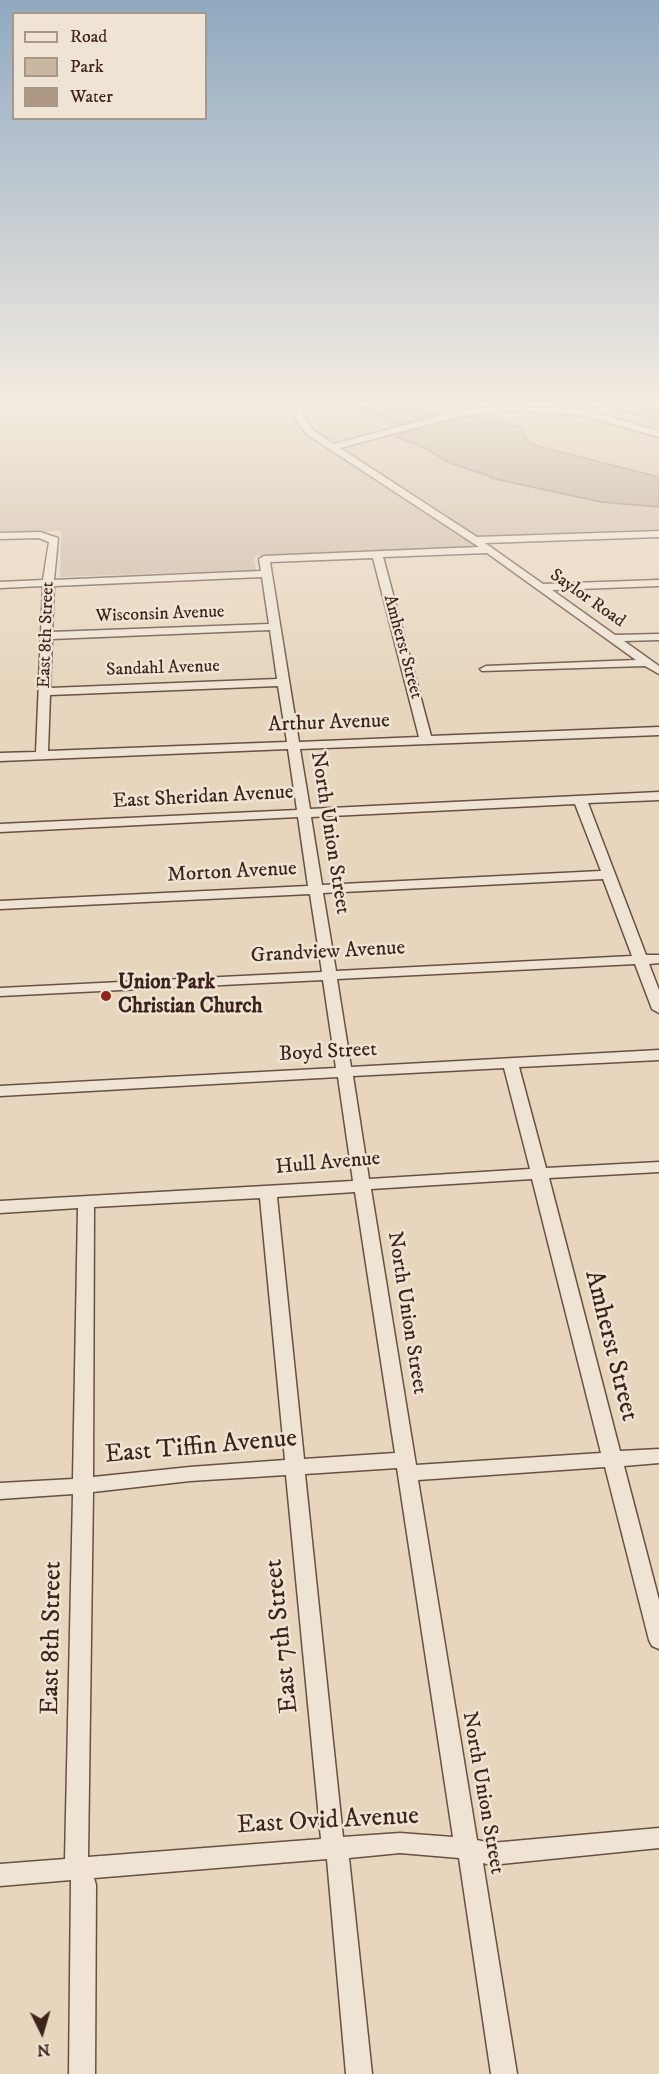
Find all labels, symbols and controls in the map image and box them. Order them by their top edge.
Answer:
legend [12,12,207,120]
text: Road [70,26,107,48]
text: Park [70,56,104,78]
text: Water [70,86,113,108]
street label: Saylor Road [545,565,629,633]
street label: East 8th Street [34,581,60,689]
street label: Amherst Street [378,593,426,701]
street label: Wisconsin Avenue [95,602,225,628]
street label: Sandahl Avenue [106,656,220,682]
street label: Arthur Avenue [268,709,390,739]
street label: North Union Street [304,750,354,916]
street label: East Sheridan Avenue [112,781,294,815]
street label: Morton Avenue [167,857,297,889]
street label: Grandview Avenue [250,936,406,970]
place label: Union Park Christian Church [118,971,263,1021]
marker: Union Park Christian Church [99,989,113,1003]
street label: Boyd Street [278,1038,378,1068]
street label: Hull Avenue [275,1147,381,1181]
street label: North Union Street [381,1230,431,1396]
street label: Amherst Street [576,1267,644,1425]
street label: East Tiffin Avenue [104,1424,298,1472]
street label: East 7th Street [259,1557,307,1715]
street label: East 8th Street [36,1561,70,1715]
street label: North Union Street [455,1710,509,1876]
street label: East Ovid Avenue [236,1802,420,1842]
north arrow [12,2002,72,2062]
text: N [36,2039,51,2060]

